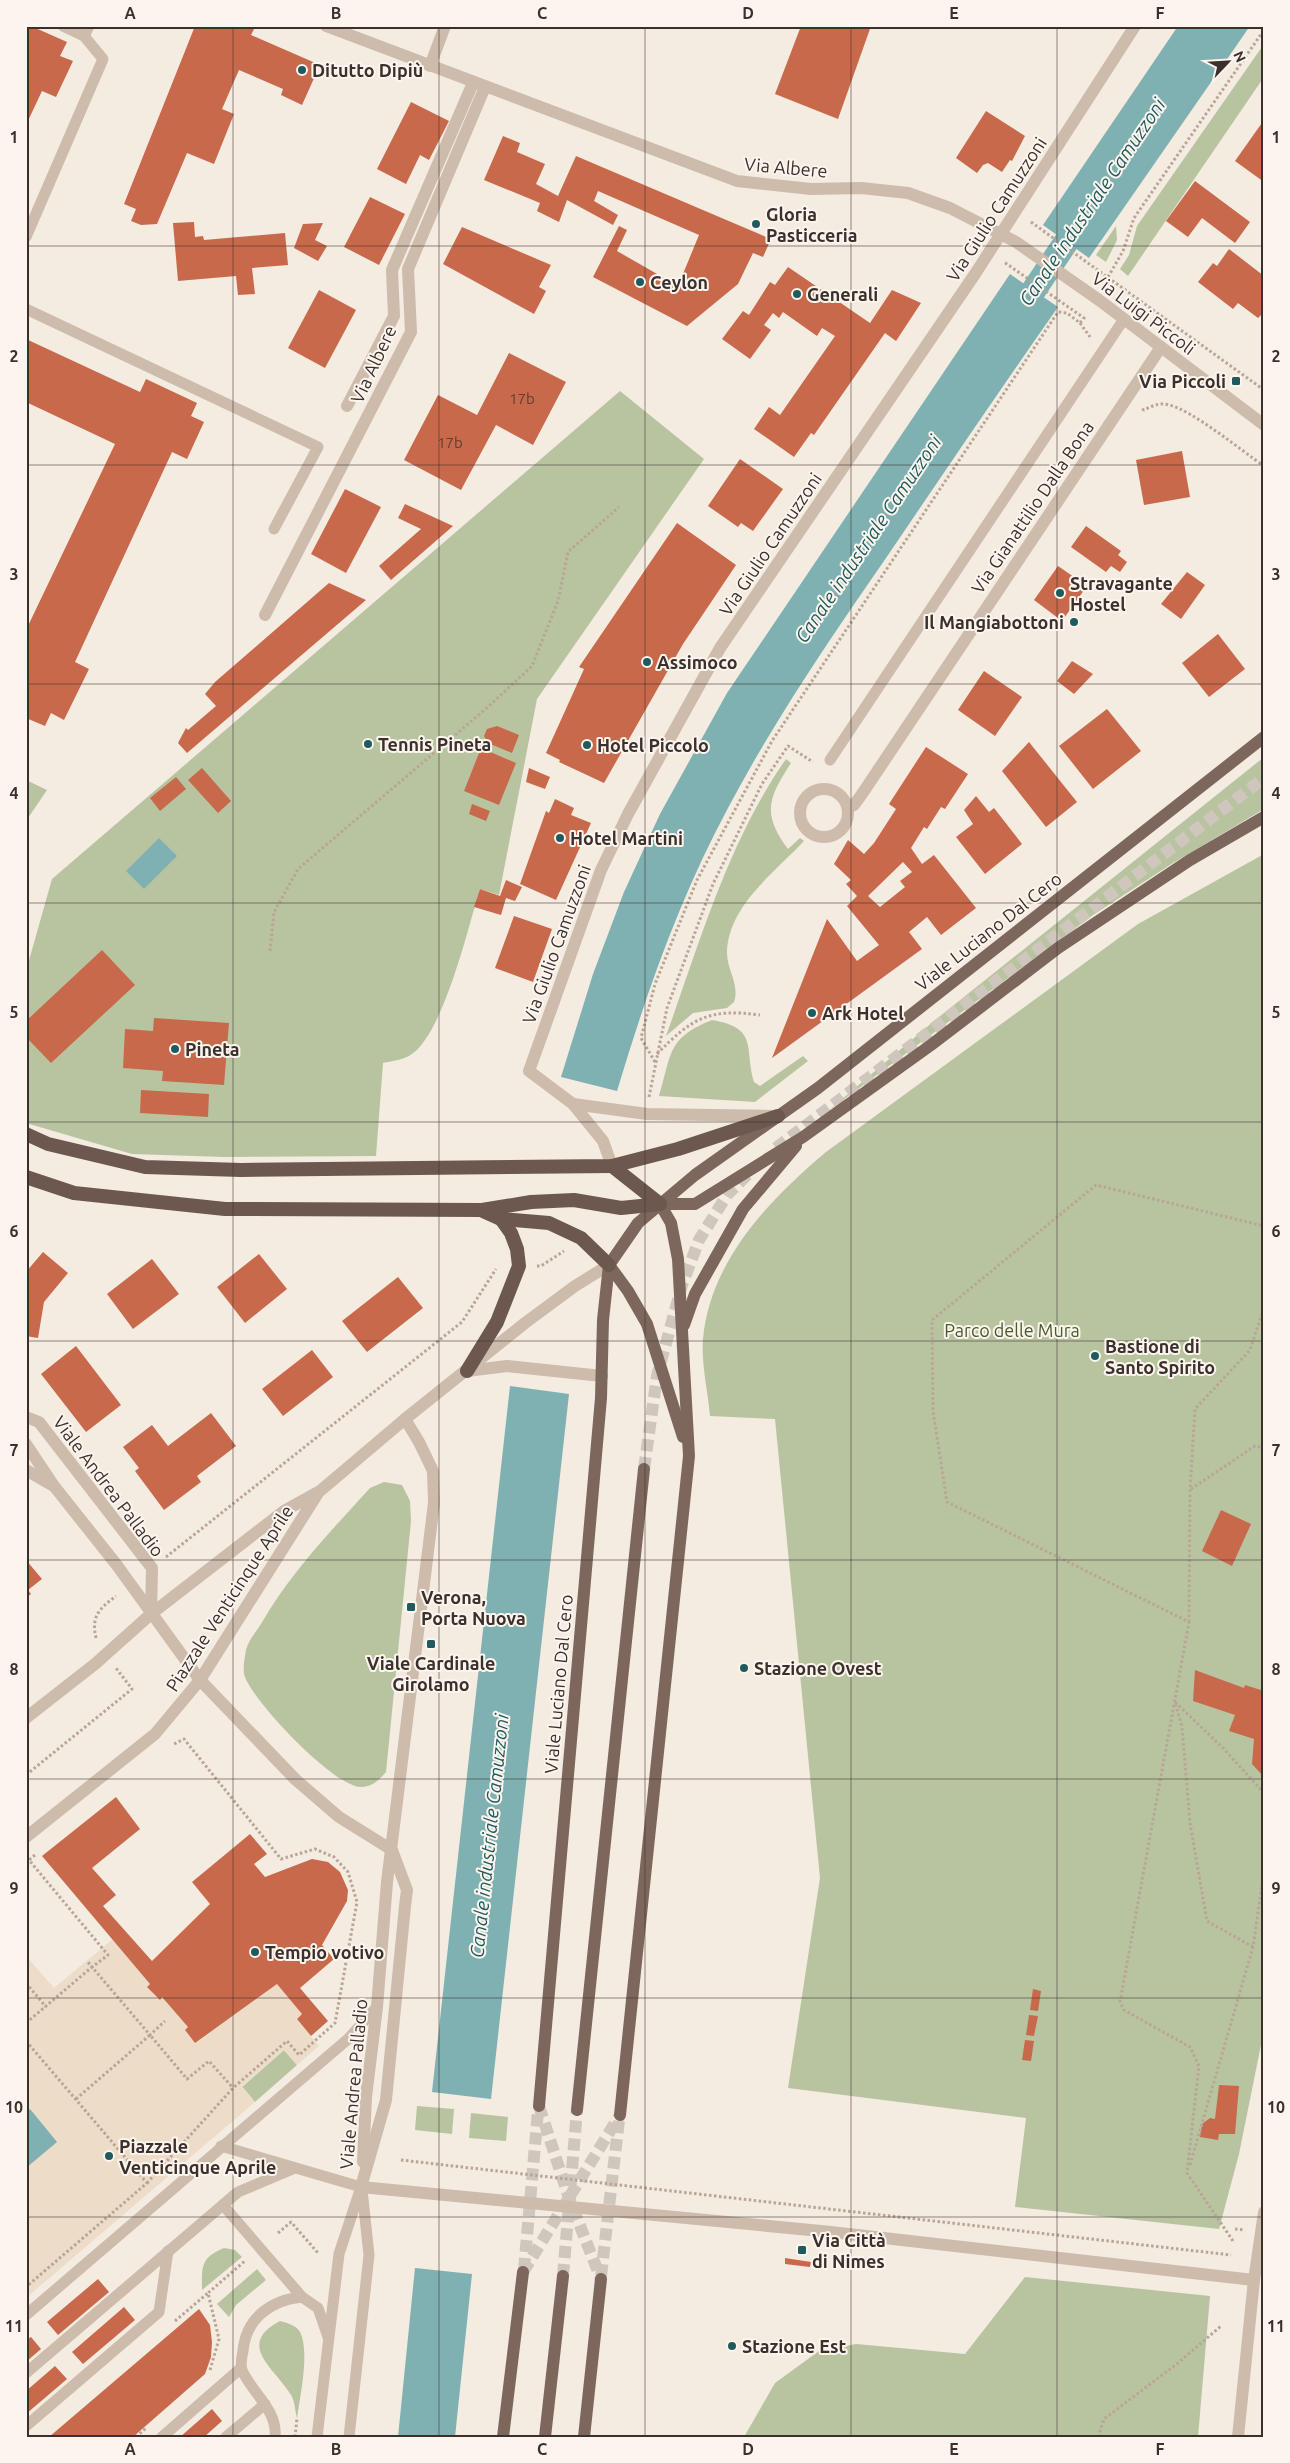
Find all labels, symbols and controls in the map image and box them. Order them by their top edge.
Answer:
text: A [124,4,136,22]
text: B [331,4,341,22]
text: C [537,4,547,22]
text: D [742,4,754,22]
text: E [949,4,959,22]
text: F [1156,4,1165,22]
north arrow [1202,38,1252,88]
text: N [1230,48,1249,65]
place label: Ditutto Dipiù [312,60,423,80]
marker: Ditutto Dipiù [296,64,308,76]
water label: Canale industriale Camuzzoni [1014,93,1170,310]
text: 1 [9,128,19,146]
text: 1 [1271,128,1281,146]
street label: Via Giulio Camuzzoni [942,133,1050,285]
street label: Via Albere [744,153,828,181]
place label: Gloria Pasticceria [766,204,858,245]
marker: Gloria Pasticceria [750,218,762,230]
street label: Via Luigi Piccoli [1089,268,1199,358]
place label: Ceylon [650,272,708,292]
marker: Ceylon [634,276,646,288]
place label: Generali [807,284,878,304]
marker: Generali [791,288,803,300]
street label: Via Albere [346,322,400,406]
text: 2 [9,347,19,365]
text: 2 [1271,347,1281,365]
place label: Via Piccoli [1139,371,1226,391]
marker: Via Piccoli [1230,375,1242,387]
house number: 17b [509,390,535,407]
street label: Via Gianattilio Dalla Bona [967,417,1097,597]
water label: Canale industriale Camuzzoni [790,430,946,647]
house number: 17b [437,434,463,451]
street label: Via Giulio Camuzzoni [715,469,825,619]
text: 3 [9,565,19,583]
text: 3 [1271,565,1281,583]
place label: Stravagante Hostel [1070,573,1173,614]
marker: Stravagante Hostel [1054,587,1066,599]
place label: Il Mangiabottoni [924,612,1064,632]
marker: Il Mangiabottoni [1068,616,1080,628]
place label: Assimoco [657,652,738,672]
marker: Assimoco [641,656,653,668]
place label: Tennis Pineta [378,734,491,754]
place label: Hotel Piccolo [597,735,709,755]
marker: Tennis Pineta [362,738,374,750]
marker: Hotel Piccolo [581,739,593,751]
text: 4 [9,784,19,802]
text: 4 [1271,784,1281,802]
place label: Hotel Martini [570,828,683,848]
marker: Hotel Martini [554,832,566,844]
street label: Via Giulio Camuzzoni [518,862,594,1026]
street label: Viale Luciano Dal Cero [911,868,1065,994]
text: 5 [9,1003,19,1021]
place label: Ark Hotel [822,1003,904,1023]
text: 5 [1271,1003,1281,1021]
marker: Ark Hotel [806,1007,818,1019]
place label: Pineta [185,1039,240,1059]
marker: Pineta [169,1043,181,1055]
text: 6 [9,1222,19,1240]
text: 6 [1271,1222,1281,1240]
park label: Parco delle Mura [944,1320,1080,1340]
place label: Bastione di Santo Spirito [1105,1336,1215,1377]
marker: Bastione di Santo Spirito [1089,1350,1101,1362]
street label: Viale Andrea Palladio [50,1412,168,1560]
text: 7 [9,1441,19,1459]
text: 7 [1271,1441,1281,1459]
street label: Piazzale Venticinque Aprile [161,1501,297,1695]
place label: Verona, Porta Nuova [421,1587,526,1628]
street label: Viale Luciano Dal Cero [540,1594,576,1774]
marker: Verona, Porta Nuova [405,1601,417,1613]
marker: Viale Cardinale Girolamo [425,1638,437,1650]
place label: Viale Cardinale Girolamo [367,1653,495,1694]
place label: Stazione Ovest [754,1658,882,1678]
text: 8 [9,1660,19,1678]
text: 8 [1271,1660,1281,1678]
marker: Stazione Ovest [738,1662,750,1674]
water label: Canale industriale Camuzzoni [465,1712,513,1959]
text: 9 [9,1879,19,1897]
text: 9 [1271,1879,1281,1897]
place label: Tempio votivo [265,1942,384,1962]
marker: Tempio votivo [249,1946,261,1958]
street label: Viale Andrea Palladio [336,1998,370,2170]
text: 10 [5,2098,23,2116]
text: 10 [1267,2098,1285,2116]
place label: Piazzale Venticinque Aprile [119,2136,276,2177]
marker: Piazzale Venticinque Aprile [103,2150,115,2162]
place label: Via Città di Nimes [812,2230,886,2271]
marker: Via Città di Nimes [796,2244,808,2256]
text: 11 [5,2317,23,2335]
text: 11 [1267,2317,1285,2335]
place label: Stazione Est [742,2336,847,2356]
marker: Stazione Est [726,2340,738,2352]
text: A [124,2440,136,2458]
text: B [331,2440,341,2458]
text: C [537,2440,547,2458]
text: D [742,2440,754,2458]
text: E [949,2440,959,2458]
text: F [1156,2440,1165,2458]

